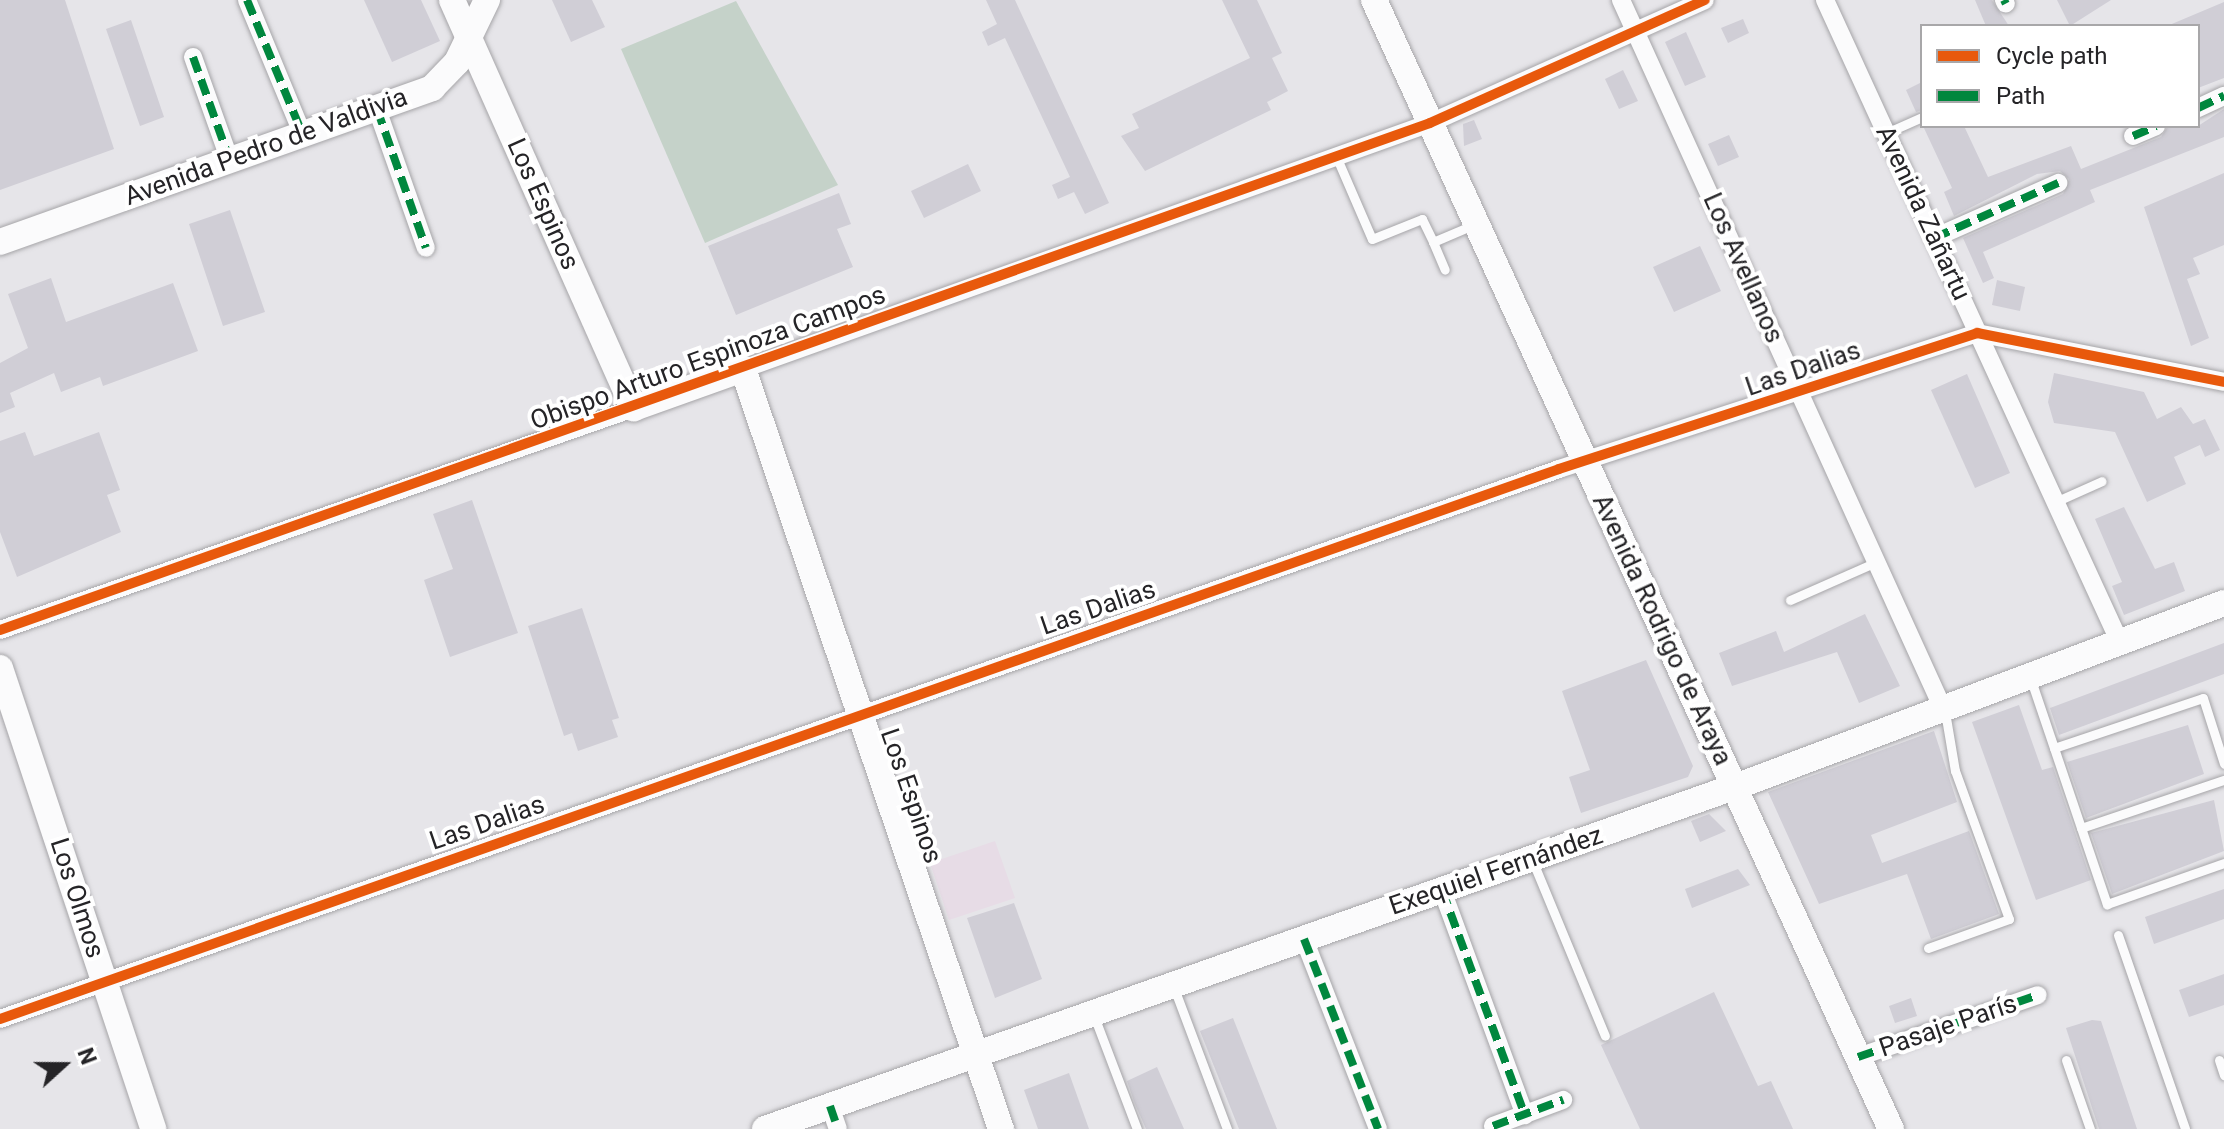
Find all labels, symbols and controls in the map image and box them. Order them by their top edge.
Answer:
legend [1920,24,2200,128]
text: Cycle path [1996,42,2108,70]
street label: Avenida Pedro de Valdivia [120,81,412,213]
text: Path [1996,82,2045,110]
street label: Avenida Zañartu [1869,121,1977,305]
street label: Los Espinos [500,134,586,274]
street label: Los Avellanos [1696,188,1790,348]
street label: Obispo Arturo Espinoza Campos [526,279,890,437]
street label: Las Dalias [1741,335,1865,403]
street label: Avenida Rodrigo de Araya [1585,490,1739,770]
street label: Las Dalias [1036,574,1160,642]
street label: Los Espinos [873,725,949,867]
street label: Las Dalias [425,789,549,857]
street label: Exequiel Fernández [1385,820,1607,922]
street label: Los Olmos [43,834,111,962]
street label: Pasaje París [1875,988,2021,1064]
north arrow [24,1025,104,1105]
text: N [72,1044,101,1068]

